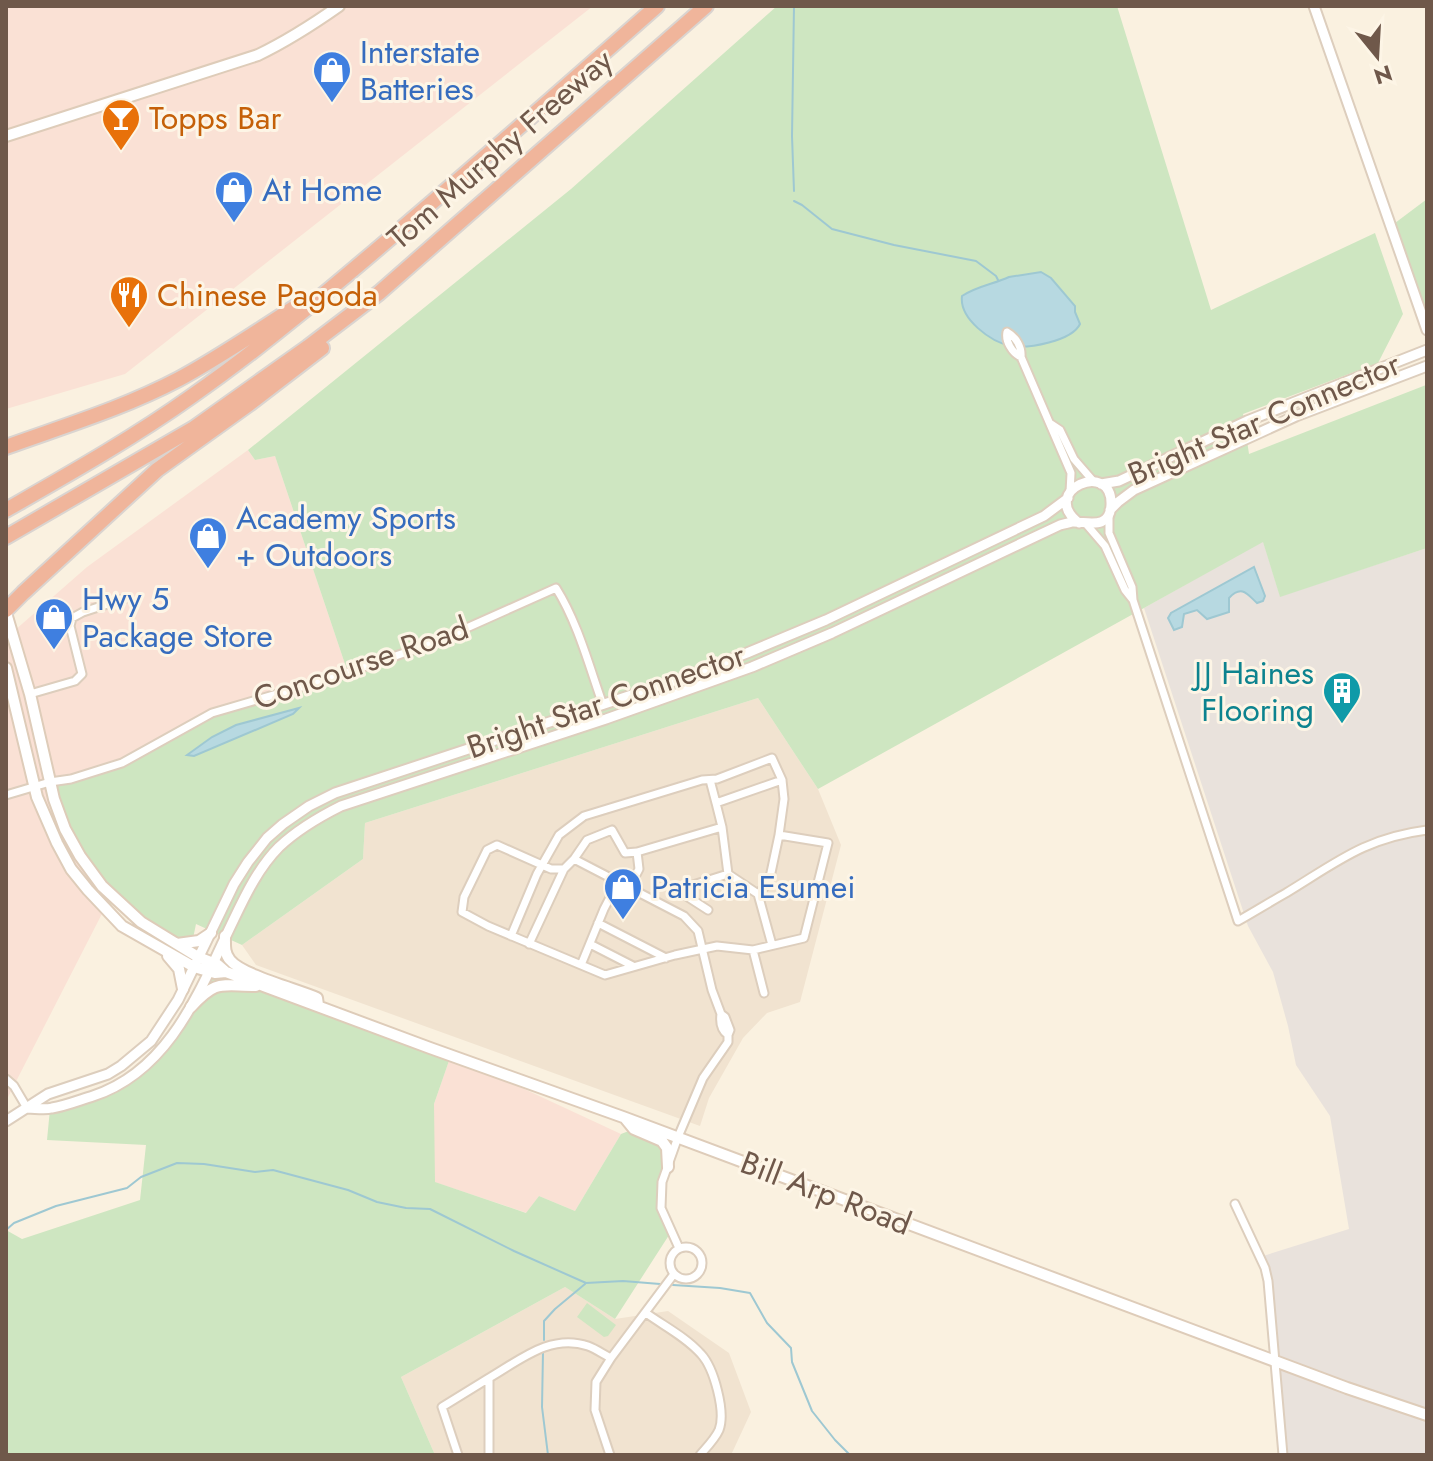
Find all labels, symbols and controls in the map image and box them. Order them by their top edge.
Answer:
north arrow [1337,16,1417,96]
place label: Interstate Batteries [360,29,480,112]
street label: Tom Murphy Freeway [377,37,623,260]
shop icon: Interstate Batteries [311,49,353,104]
text: N [1370,57,1396,93]
place label: Topps Bar [149,95,281,141]
bar icon: Topps Bar [100,97,142,152]
place label: At Home [262,167,382,213]
shop icon: At Home [213,169,255,224]
place label: Chinese Pagoda [157,272,378,318]
restaurant icon: Chinese Pagoda [108,274,150,329]
street label: Bright Star Connector [1121,341,1407,497]
place label: Academy Sports + Outdoors [236,495,456,578]
shop icon: Academy Sports + Outdoors [187,515,229,570]
place label: Hwy 5 Package Store [82,576,273,659]
shop icon: Hwy 5 Package Store [33,596,75,651]
street label: Concourse Road [247,605,475,721]
street label: Bright Star Connector [461,632,751,770]
place label: JJ Haines Flooring [1190,650,1314,733]
building icon: JJ Haines Flooring [1321,670,1363,725]
place label: Patricia Esumei [651,864,856,910]
shop icon: Patricia Esumei [602,866,644,921]
street label: Bill Arp Road [734,1139,918,1247]

